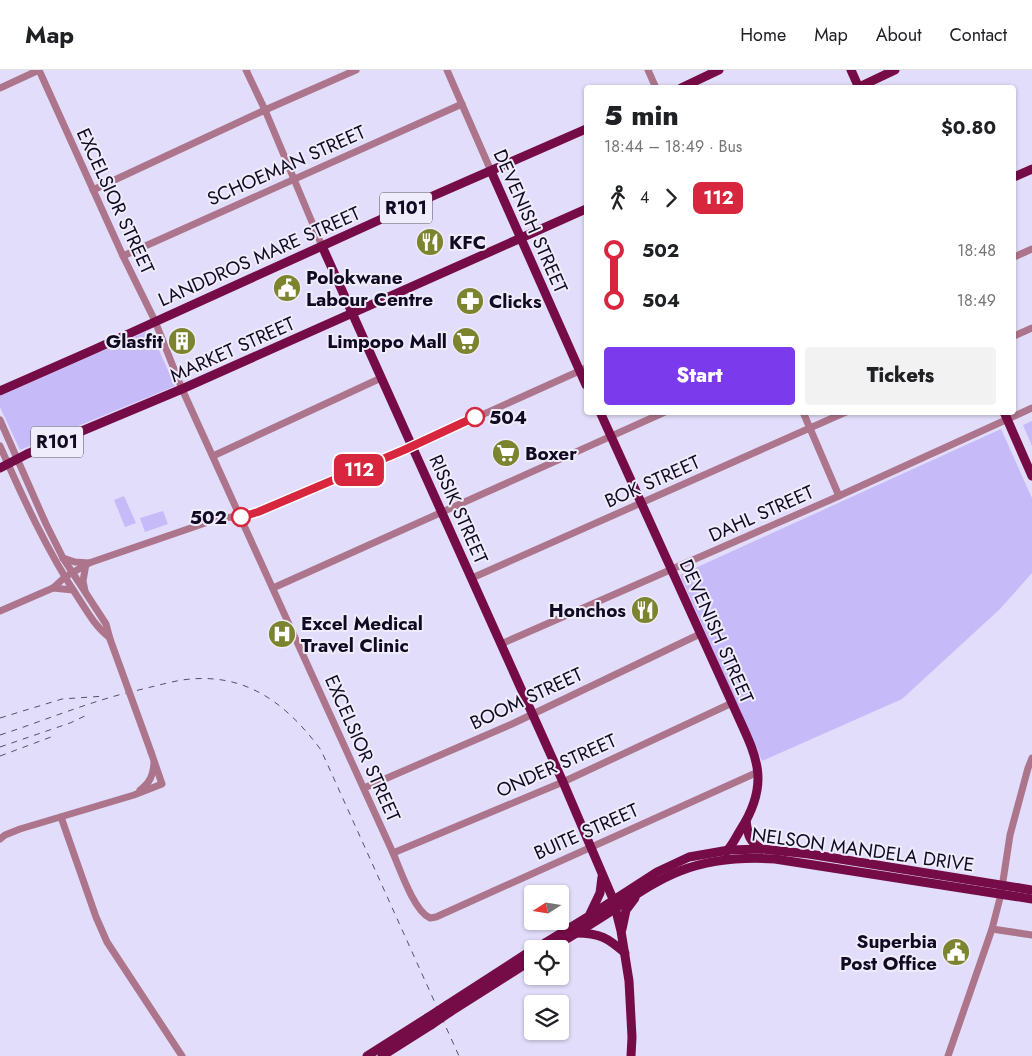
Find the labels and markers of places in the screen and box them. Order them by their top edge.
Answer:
restaurant icon: KFC [415,227,445,257]
place label: KFC [449,229,486,256]
place label: Polokwane Labour Centre [306,264,433,313]
public building icon: Polokwane Labour Centre [272,273,302,303]
pharmacy icon: Clicks [455,286,485,316]
place label: Clicks [489,288,542,315]
building icon: Glasfit [167,326,197,356]
supermarket icon: Limpopo Mall [451,326,481,356]
place label: Glasfit [106,328,163,355]
place label: Limpopo Mall [327,328,447,355]
place label: 504 [489,404,527,431]
marker: 504 [465,407,485,427]
supermarket icon: Boxer [491,438,521,468]
place label: Boxer [525,440,577,467]
place label: 502 [190,504,227,531]
marker: 502 [231,507,251,527]
restaurant icon: Honchos [630,595,660,625]
place label: Honchos [549,597,626,624]
place label: Excel Medical Travel Clinic [301,610,423,659]
hospital icon: Excel Medical Travel Clinic [267,619,297,649]
place label: Superbia Post Office [840,928,937,977]
public building icon: Superbia Post Office [941,937,971,967]

